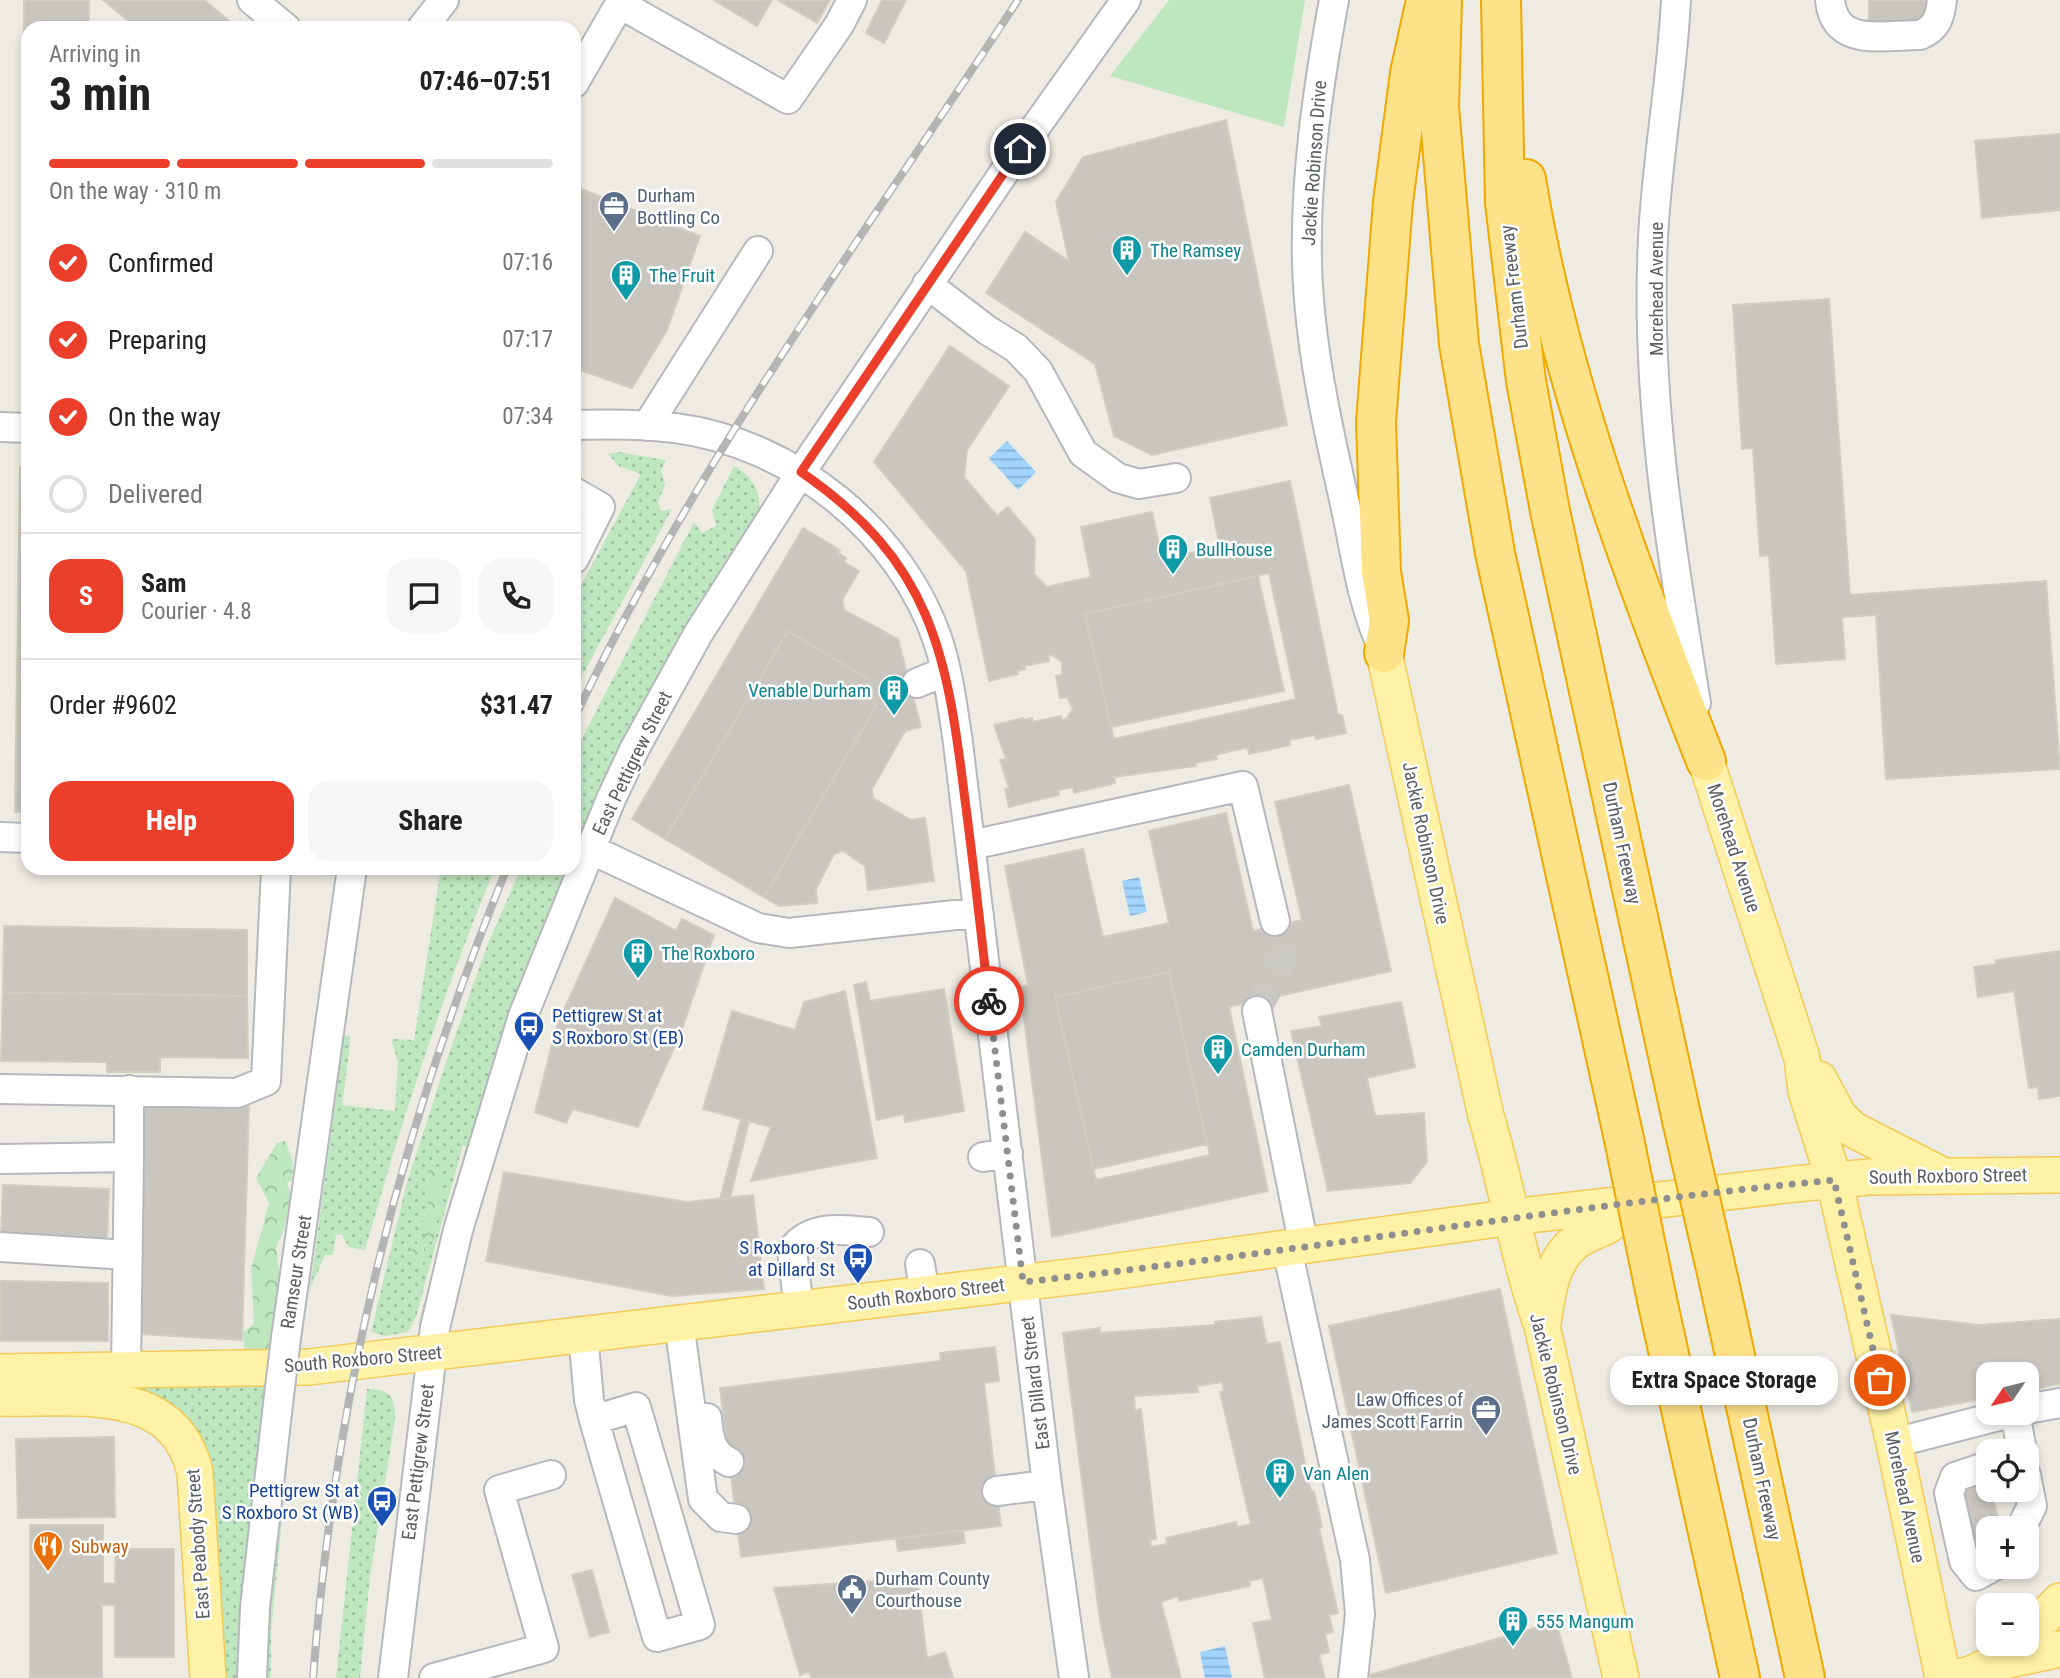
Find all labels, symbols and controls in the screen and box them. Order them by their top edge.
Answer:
text: Arriving in [49,41,141,68]
text: 07:46–07:51 [419,66,553,96]
text: 3 min [49,67,151,121]
street label: Jackie Robinson Drive [1297,80,1331,246]
pin [990,119,1050,179]
icon: home [1001,130,1039,168]
text: On the way · 310 m [49,178,221,205]
place label: Durham Bottling Co [637,184,720,229]
office icon: Durham Bottling Co [597,189,631,233]
street label: Morehead Avenue [1645,222,1668,356]
street label: Durham Freeway [1495,224,1533,350]
building icon: The Ramsey [1110,233,1144,277]
place label: The Ramsey [1150,239,1241,262]
icon: check [49,244,87,282]
text: Confirmed [108,248,214,278]
text: 07:16 [502,249,553,276]
building icon: The Fruit [609,258,643,302]
place label: The Fruit [649,264,715,287]
icon: check [49,321,87,359]
text: Preparing [108,325,207,355]
text: 07:17 [502,326,553,353]
icon: check [49,398,87,436]
text: On the way [108,402,221,432]
text: 07:34 [502,403,553,430]
text: Delivered [108,479,203,509]
building icon: BullHouse [1156,532,1190,576]
place label: BullHouse [1196,538,1272,561]
button: chat [387,559,461,633]
button: phone [479,559,553,633]
text: Sam [141,568,187,598]
text: S [79,581,93,611]
text: Courier · 4.8 [141,598,252,625]
building icon: Venable Durham [877,673,911,717]
place label: Venable Durham [748,679,871,702]
street label: East Pettigrew Street [587,687,677,839]
text: Order #9602 [49,690,177,720]
text: $31.47 [480,690,553,720]
street label: Jackie Robinson Drive [1398,760,1454,926]
street label: Durham Freeway [1598,780,1646,906]
button: Help [49,781,294,861]
button: Share [308,781,553,861]
street label: Morehead Avenue [1702,781,1766,915]
building icon: The Roxboro [621,936,655,980]
place label: The Roxboro [661,942,755,965]
courier [954,966,1024,1036]
icon: bike [970,982,1008,1020]
place label: Pettigrew St at S Roxboro St (EB) [552,1004,684,1049]
bus stop icon: Pettigrew St at S Roxboro St (EB) [512,1009,546,1053]
building icon: Camden Durham [1201,1032,1235,1076]
place label: Camden Durham [1241,1038,1365,1061]
street label: South Roxboro Street [1869,1163,2027,1189]
street label: Ramseur Street [276,1213,316,1331]
place label: S Roxboro St at Dillard St [739,1236,835,1281]
bus stop icon: S Roxboro St at Dillard St [841,1241,875,1285]
street label: South Roxboro Street [846,1273,1006,1315]
street label: Jackie Robinson Drive [1525,1311,1587,1477]
street label: East Dillard Street [1015,1315,1055,1451]
street label: South Roxboro Street [283,1341,443,1377]
pin [1850,1350,1910,1410]
callout: Extra Space Storage [1610,1356,1838,1404]
icon: bag [1861,1361,1899,1399]
north arrow [1976,1362,2039,1424]
map controls [1976,1362,2039,1656]
text: Extra Space Storage [1632,1367,1816,1394]
street label: East Pettigrew Street [397,1383,439,1541]
place label: Law Offices of James Scott Farrin [1322,1388,1463,1433]
office icon: Law Offices of James Scott Farrin [1469,1393,1503,1437]
street label: Durham Freeway [1738,1416,1786,1542]
street label: Morehead Avenue [1880,1429,1930,1565]
button: locate [1976,1439,2039,1502]
building icon: Van Alen [1263,1456,1297,1500]
place label: Van Alen [1303,1462,1369,1485]
street label: East Peabody Street [181,1468,215,1620]
place label: Pettigrew St at S Roxboro St (WB) [222,1479,359,1524]
bus stop icon: Pettigrew St at S Roxboro St (WB) [365,1484,399,1528]
button: + [1976,1516,2039,1579]
restaurant icon: Subway [31,1529,65,1573]
place label: Subway [71,1535,129,1558]
place label: Durham County Courthouse [875,1567,990,1612]
public building icon: Durham County Courthouse [835,1572,869,1616]
button: − [1976,1593,2039,1656]
building icon: 555 Mangum [1496,1604,1530,1648]
place label: 555 Mangum [1536,1610,1634,1633]

